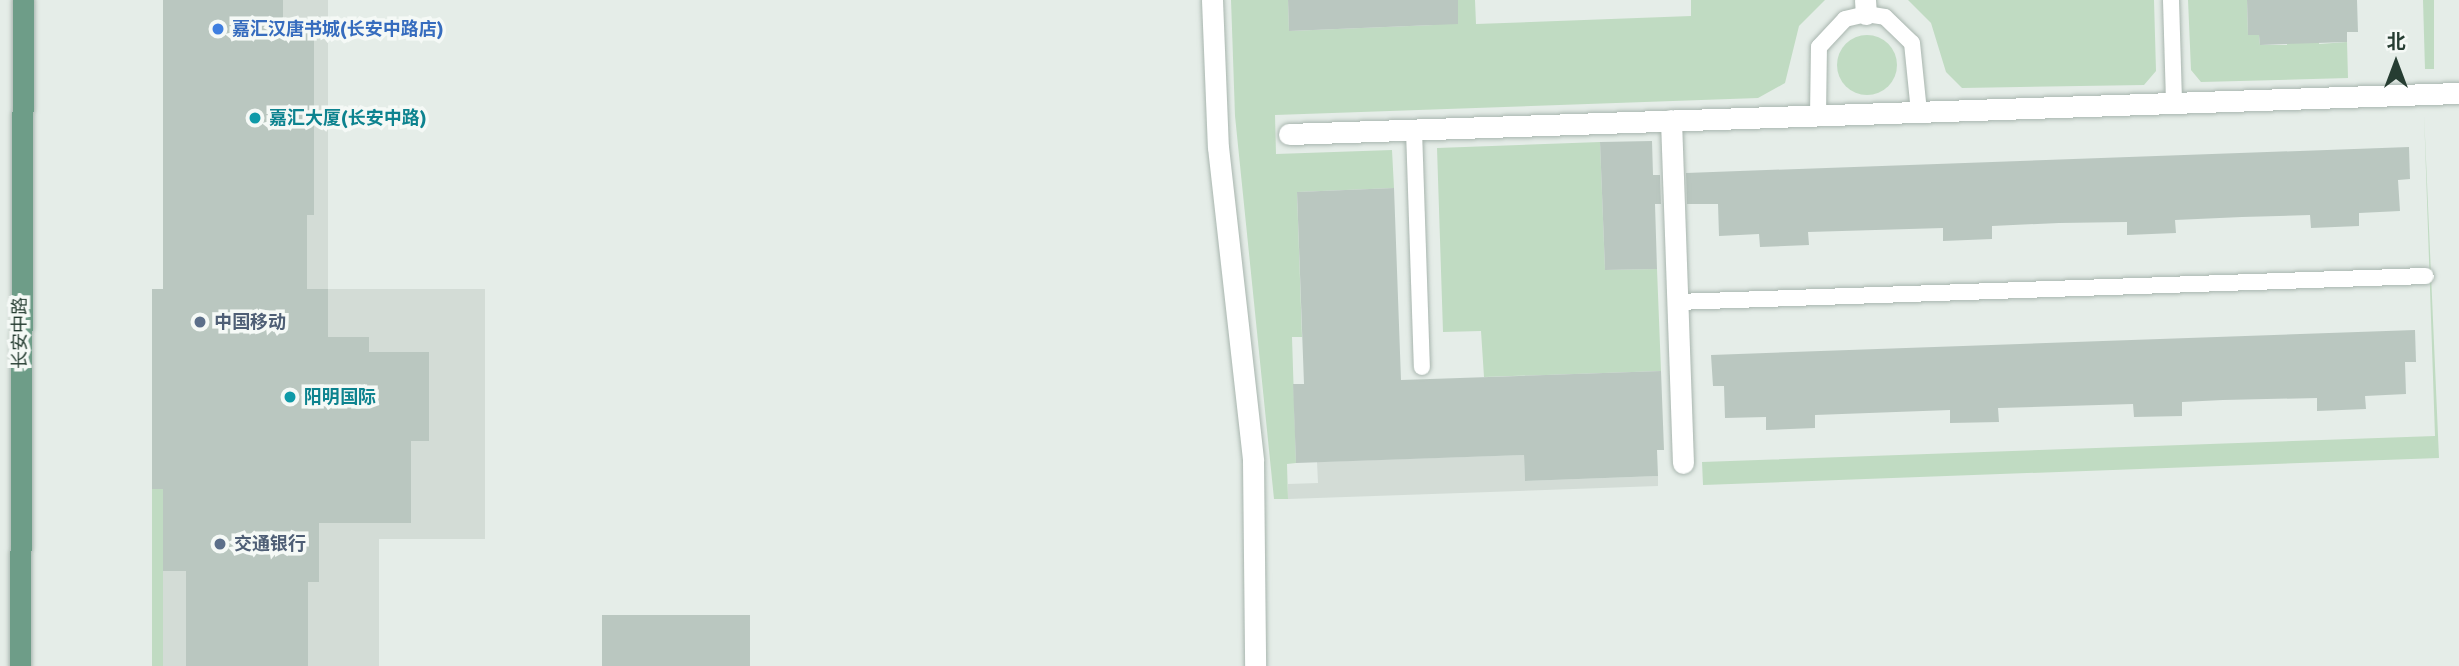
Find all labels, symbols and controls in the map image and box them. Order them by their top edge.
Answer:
place label: 嘉汇汉唐书城(长安中路店) [232,18,443,40]
marker: 嘉汇汉唐书城(长安中路店) [210,21,226,37]
north arrow [2361,28,2431,98]
text: 北 [2386,30,2406,54]
place label: 嘉汇大厦(长安中路) [269,107,426,129]
marker: 嘉汇大厦(长安中路) [247,110,263,126]
street label: 长安中路 [9,297,31,369]
place label: 中国移动 [214,311,286,333]
marker: 中国移动 [192,314,208,330]
place label: 阳明国际 [304,386,376,408]
marker: 阳明国际 [282,389,298,405]
place label: 交通银行 [234,533,306,555]
marker: 交通银行 [212,536,228,552]

